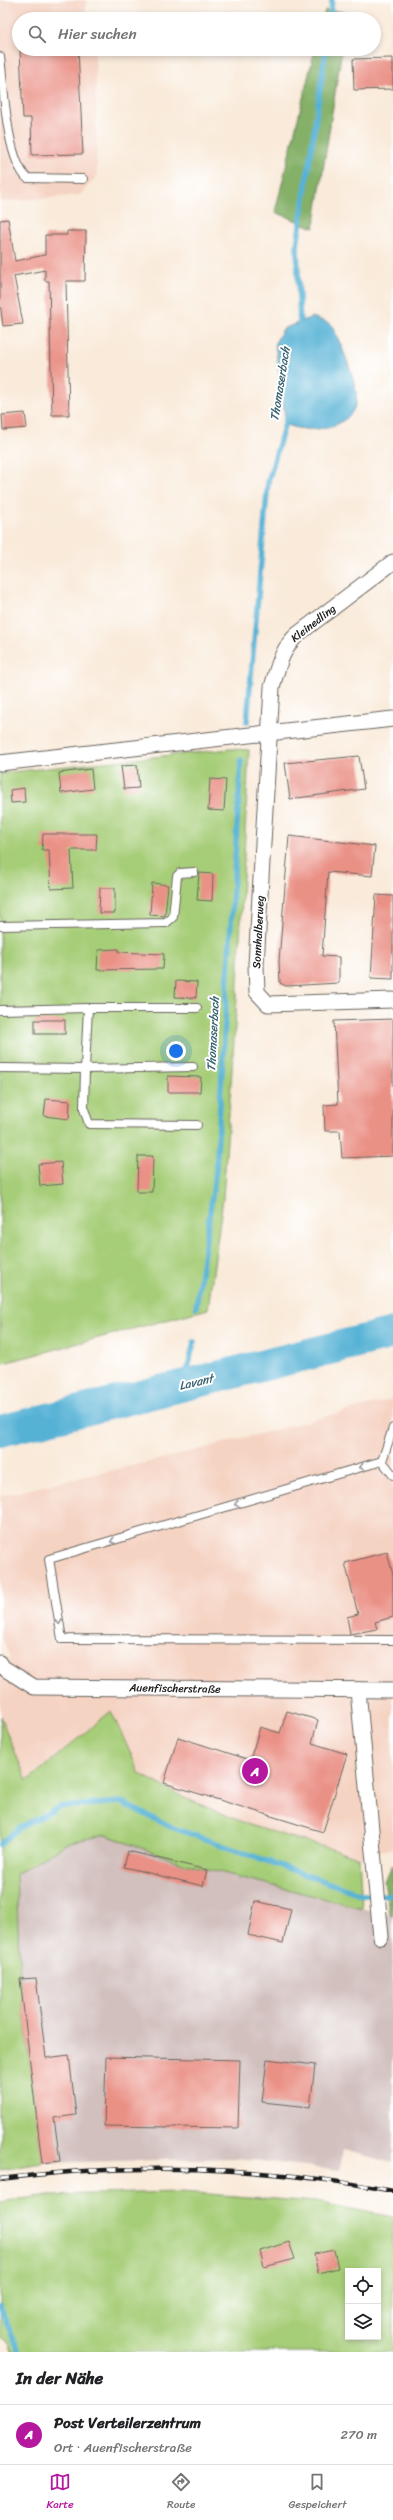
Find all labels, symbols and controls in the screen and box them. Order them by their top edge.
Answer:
search box [12,12,381,56]
text: Hier suchen [58,21,137,47]
icon: search [26,23,48,45]
water label: Thomaserbach [263,344,297,423]
street label: Kleinedling [286,599,340,647]
street label: Sonnhalberweg [247,895,270,969]
water label: Thomaserbach [200,994,226,1072]
your location [166,1041,186,1061]
water label: Lavant [177,1367,217,1397]
one-way arrow [359,1462,366,1471]
one-way arrow [234,1499,241,1508]
one-way arrow [109,1536,116,1545]
one-way arrow [54,1619,63,1625]
street label: Auenfischerstraße [128,1678,221,1699]
pin: A [242,1756,268,1786]
map controls [345,2268,381,2340]
button: locate [345,2268,381,2304]
button: layers [345,2304,381,2340]
text: In der Nähe [16,2363,103,2393]
text: Post Verteilerzentrum [54,2410,201,2436]
text: A [25,2423,33,2446]
text: 270 m [340,2423,377,2446]
text: Ort · Auenfischerstraße [54,2436,192,2459]
tab: Karte [47,2471,74,2514]
tab: Route [167,2471,195,2514]
tab: Gespeichert [288,2471,346,2514]

